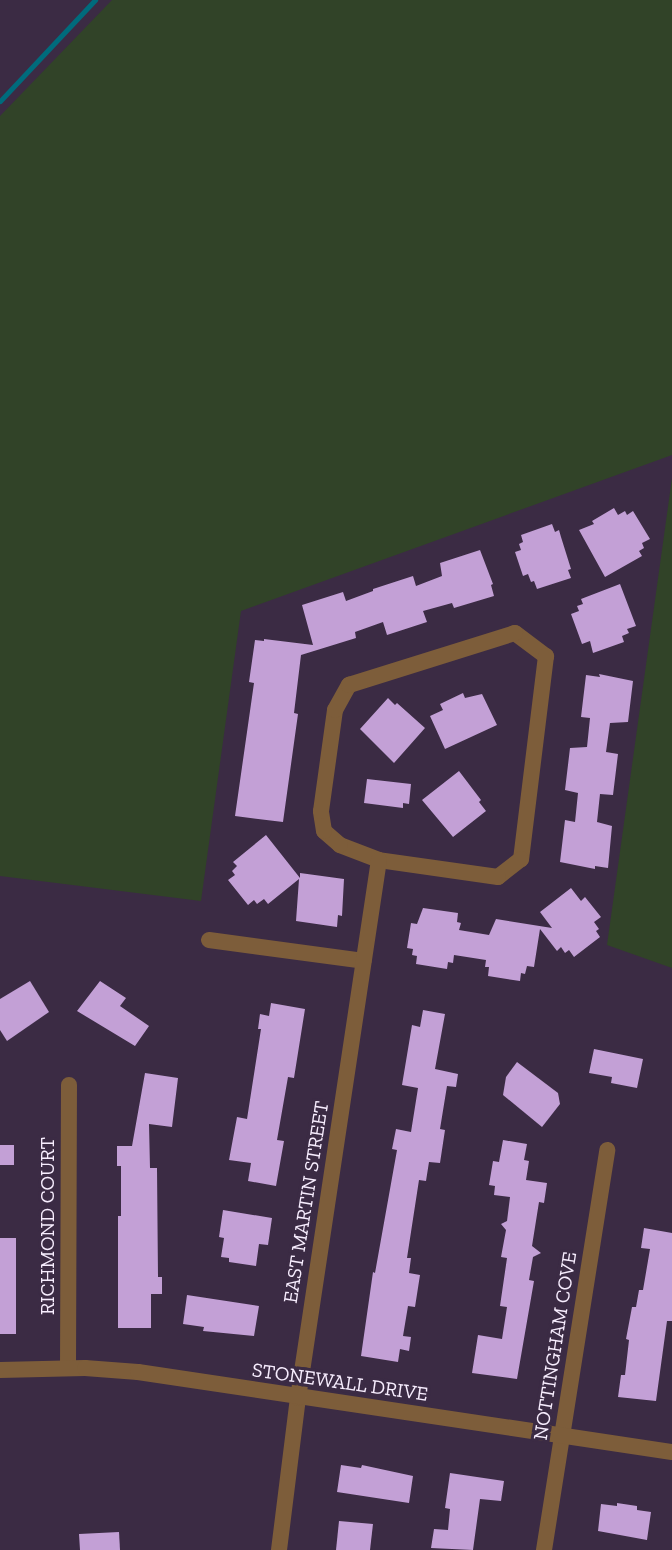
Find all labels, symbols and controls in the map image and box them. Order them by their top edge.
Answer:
street label: EAST MARTIN STREET [278,1099,334,1305]
street label: RICHMOND COURT [35,1137,59,1315]
street label: NOTTINGHAM COVE [528,1250,582,1442]
street label: STONEWALL DRIVE [250,1358,430,1406]

